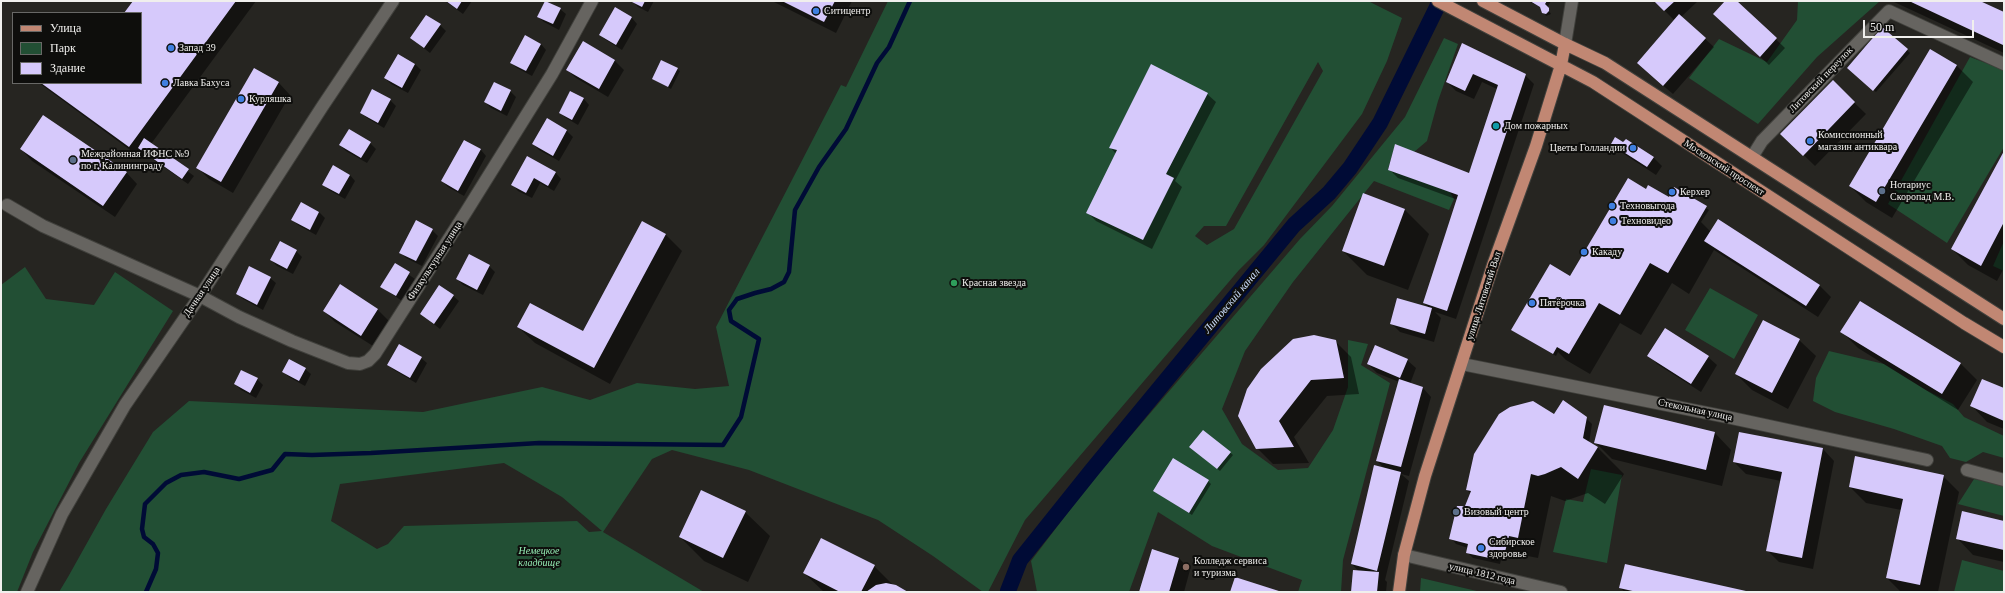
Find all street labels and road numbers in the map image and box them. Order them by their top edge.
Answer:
street label: Литовский переулок [1786,45,1856,115]
street label: Московский проспект [1681,137,1767,199]
street label: Физкультурная улица [405,219,465,303]
street label: улица Литовский Вал [1464,250,1504,342]
street label: Дачная улица [181,265,223,319]
street label: Стекольная улица [1657,396,1733,424]
street label: улица 1812 года [1448,561,1516,587]

